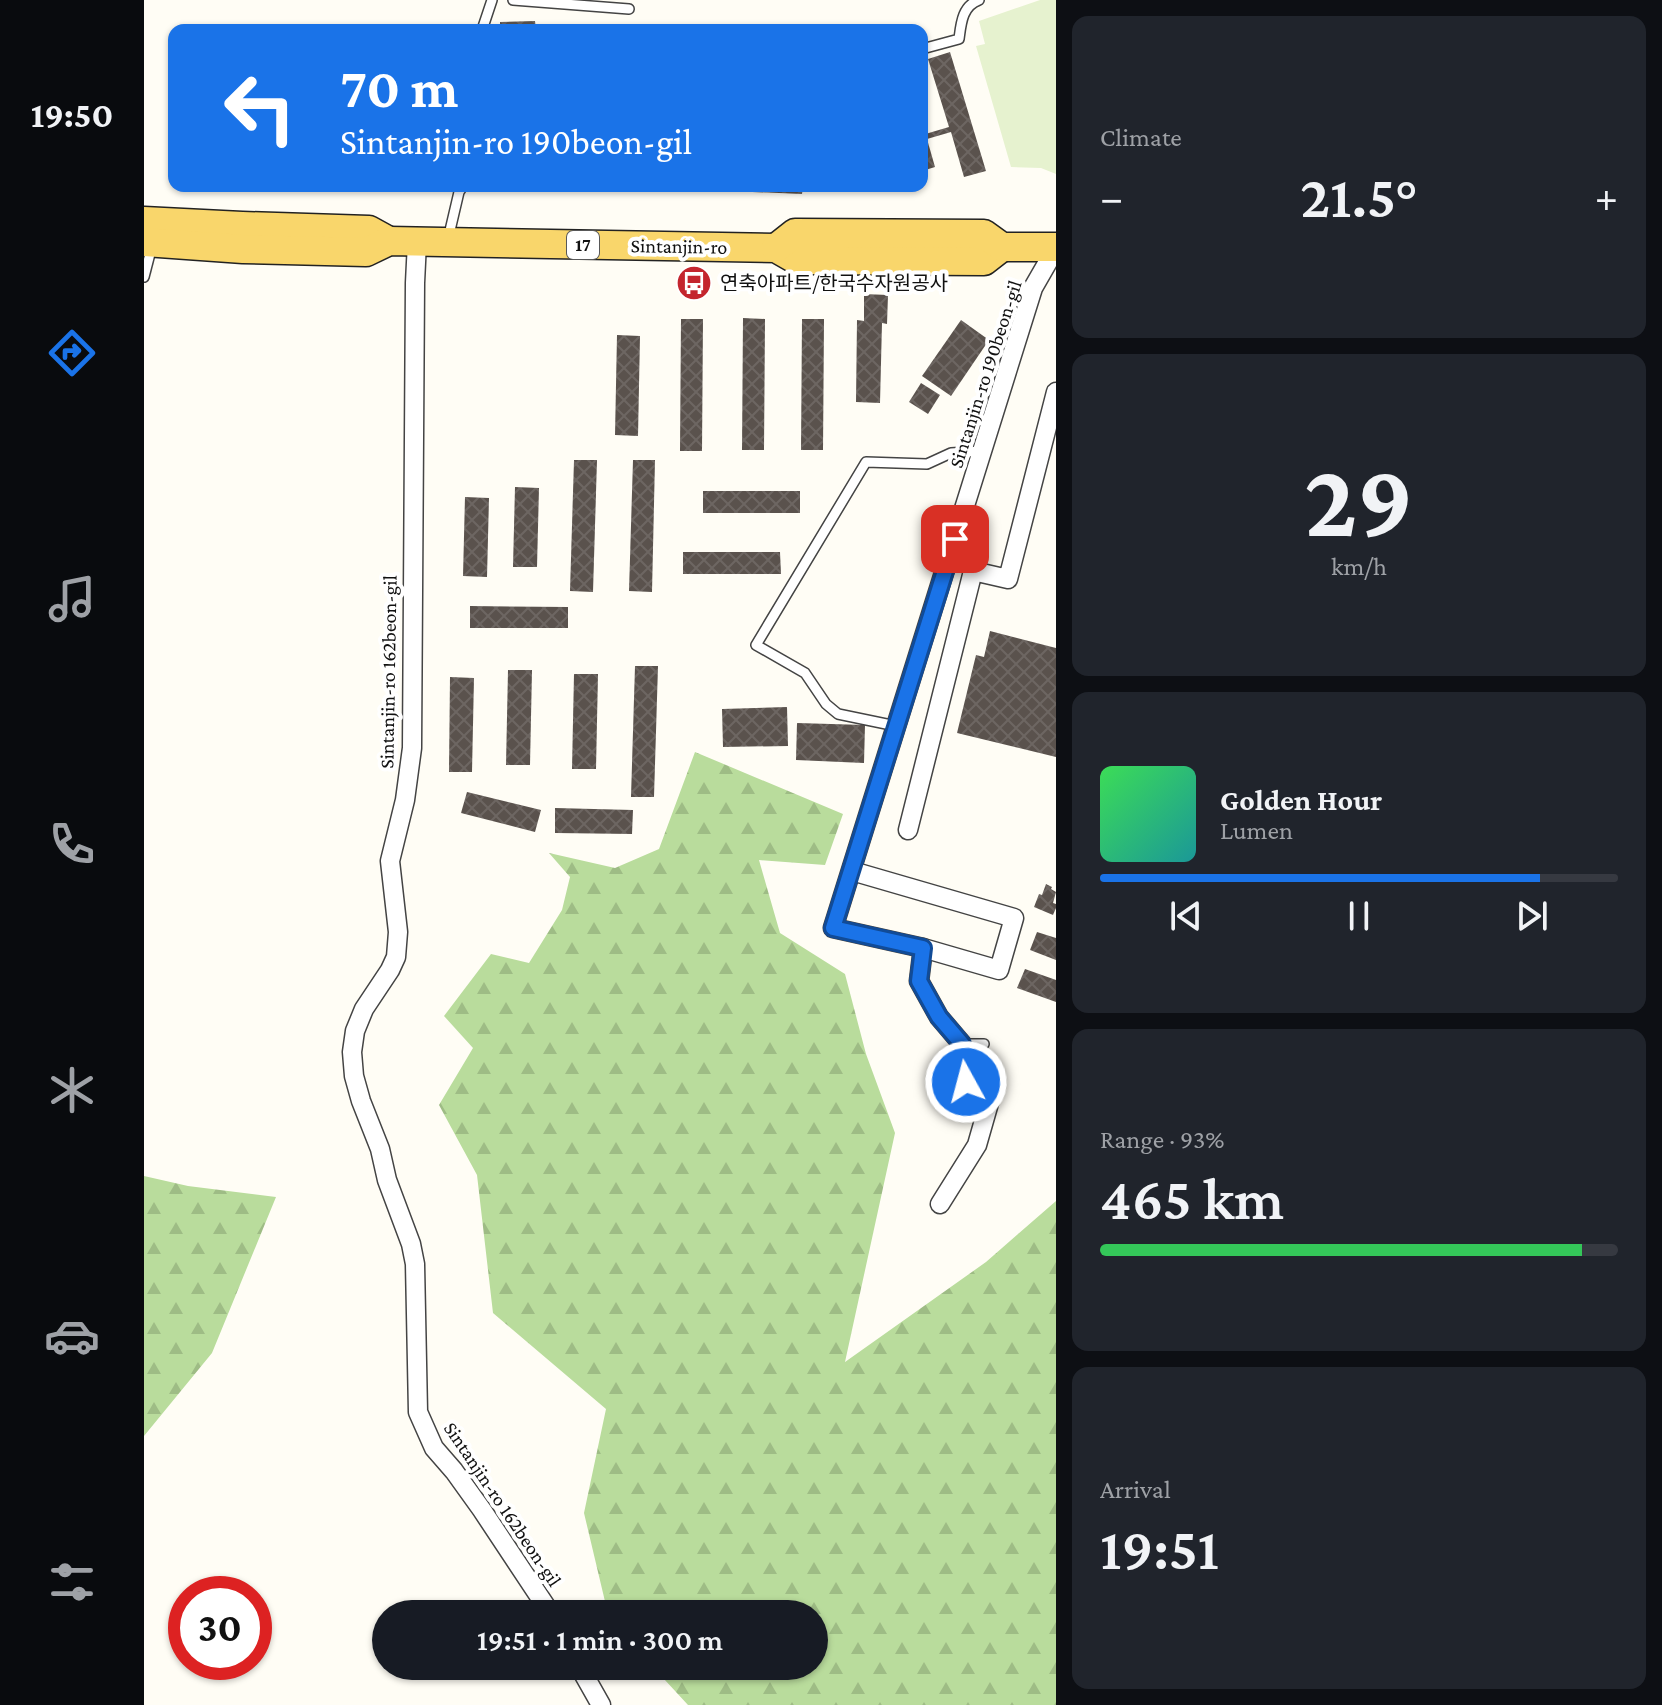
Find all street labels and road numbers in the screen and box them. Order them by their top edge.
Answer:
road number: 17 [567,231,599,259]
street label: Sintanjin-ro [630,234,728,259]
street label: Sintanjin-ro 190beon-gil [944,278,1027,471]
street label: Sintanjin-ro 162beon-gil [375,575,402,769]
street label: Sintanjin-ro 162beon-gil [439,1418,566,1591]

